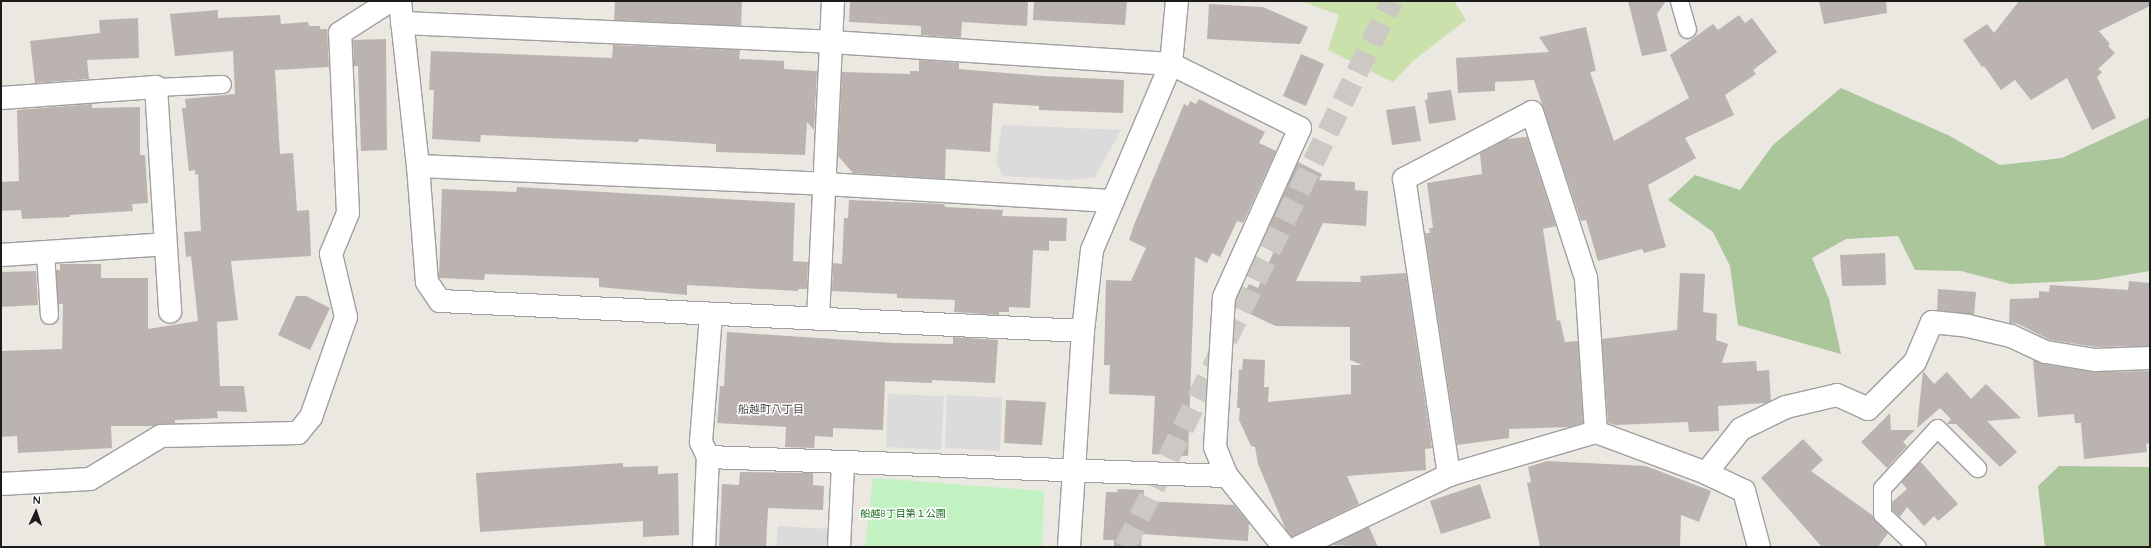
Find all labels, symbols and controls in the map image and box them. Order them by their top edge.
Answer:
district label: 船越町八丁目 [738,402,804,416]
north arrow [16,492,56,532]
text: N [32,493,41,507]
park label: 船越8丁目第１公園 [860,508,946,520]

